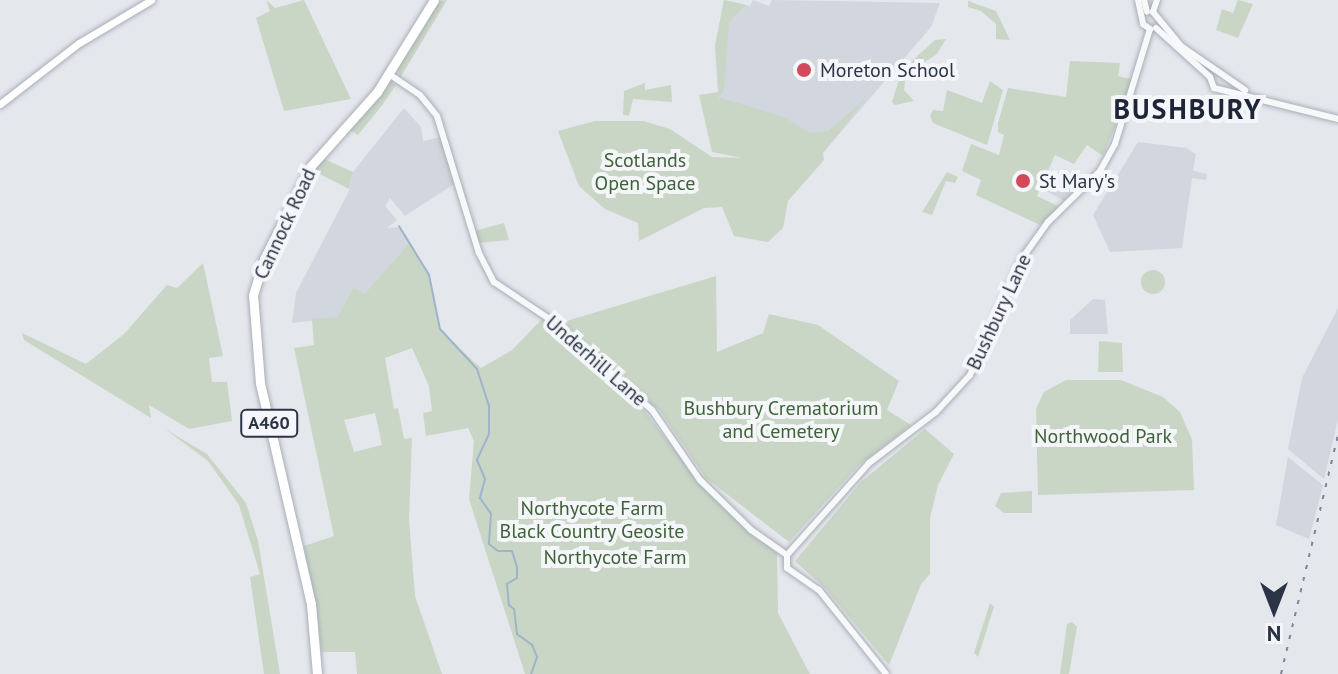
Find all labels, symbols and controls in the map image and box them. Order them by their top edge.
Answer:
place label: Moreton School [820,58,955,82]
marker: Moreton School [795,61,813,79]
district label: BUSHBURY [1113,92,1263,126]
park label: Scotlands Open Space [594,149,696,196]
street label: Cannock Road [249,165,321,283]
place label: St Mary's [1039,169,1115,193]
marker: St Mary's [1014,172,1032,190]
street label: Bushbury Lane [962,250,1036,374]
street label: Underhill Lane [541,311,651,411]
park label: Bushbury Crematorium and Cemetery [683,397,879,444]
road number: A460 [239,409,299,437]
park label: Northwood Park [1034,424,1172,448]
park label: Northycote Farm Black Country Geosite [499,496,685,543]
park label: Northycote Farm [543,545,687,569]
north arrow [1234,570,1314,650]
text: N [1267,620,1281,648]

